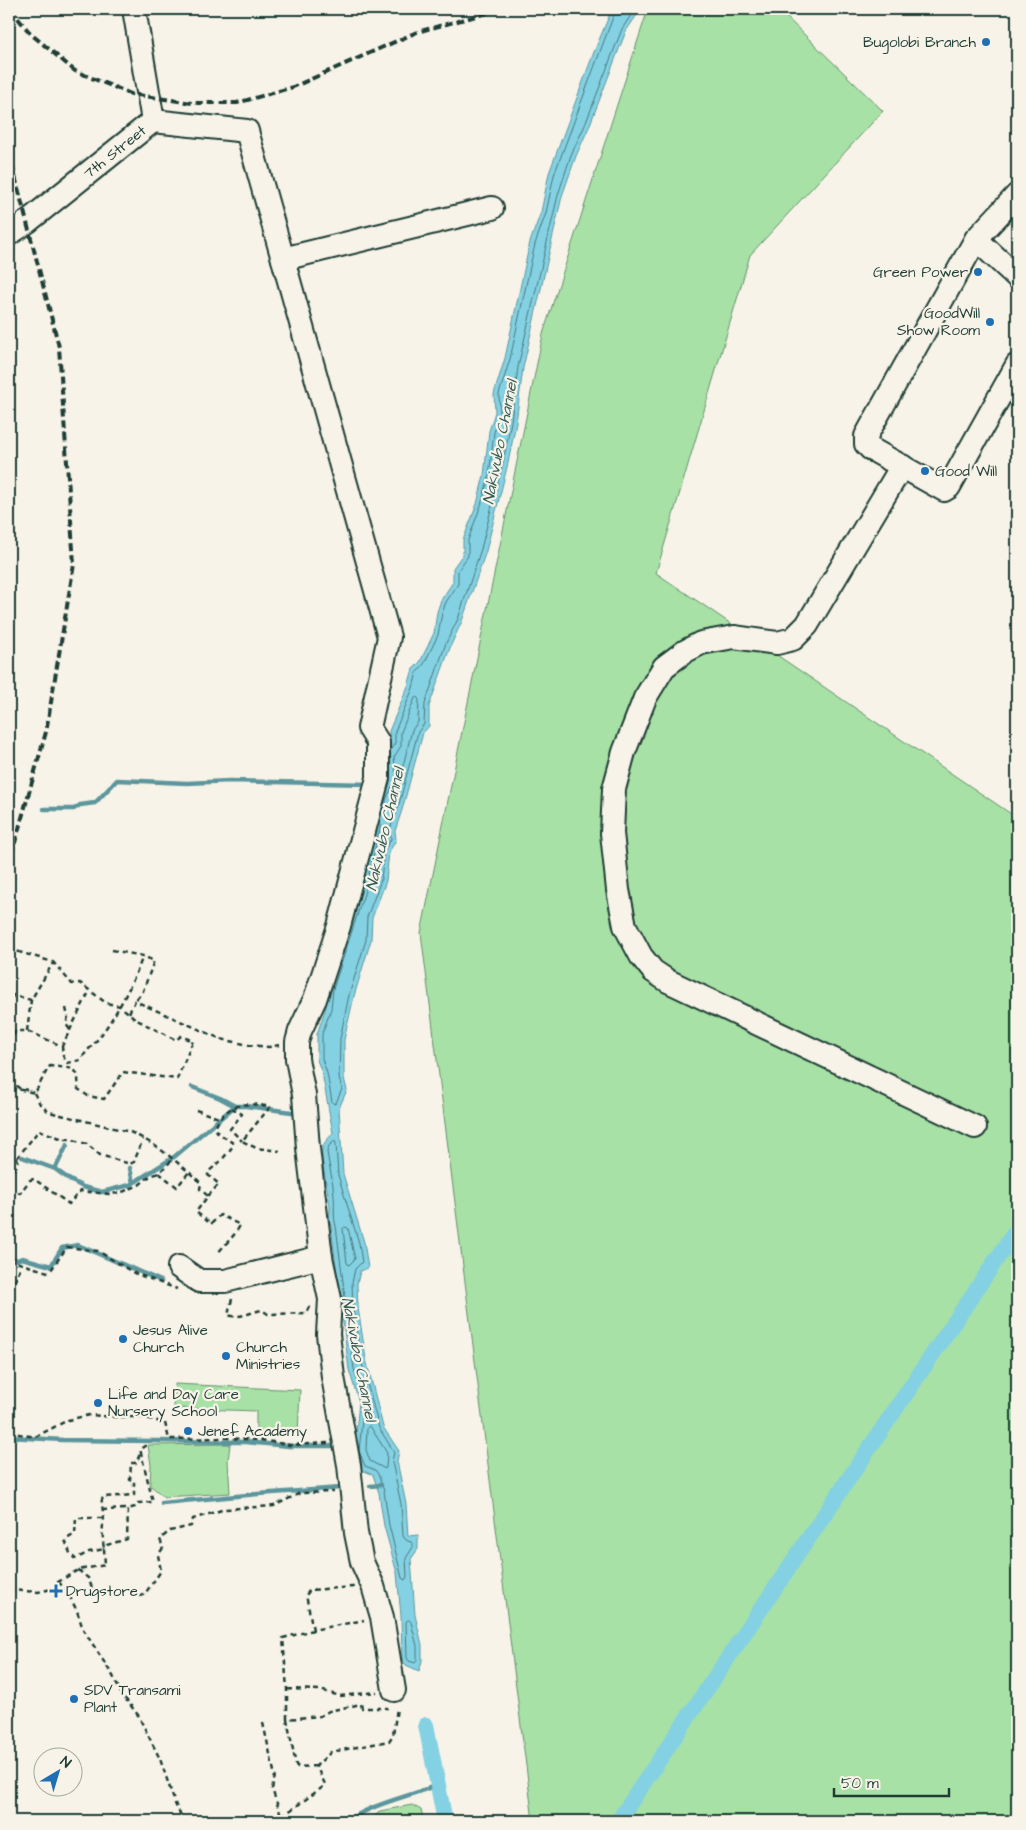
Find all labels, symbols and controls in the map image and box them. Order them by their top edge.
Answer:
place label: Bugolobi Branch [863,32,977,54]
marker: Bugolobi Branch [980,36,992,48]
street label: 7th Street [79,120,151,184]
place label: Green Power [873,262,968,283]
marker: Green Power [972,266,984,278]
place label: GoodWill Show Room [897,303,980,341]
marker: GoodWill Show Room [984,316,996,328]
water label: Nakivubo Channel [477,376,523,506]
place label: Good Will [935,461,997,482]
marker: Good Will [919,465,931,477]
water label: Nakivubo Channel [360,763,410,893]
water label: Nakivubo Channel [336,1295,382,1425]
place label: Jesus Alive Church [133,1320,208,1358]
marker: Jesus Alive Church [117,1333,129,1345]
place label: Church Ministries [236,1337,301,1375]
marker: Church Ministries [220,1350,232,1362]
place label: Life and Day Care Nursery School [108,1384,239,1423]
marker: Life and Day Care Nursery School [92,1397,104,1409]
place label: Jenef Academy [198,1421,307,1443]
marker: Jenef Academy [182,1425,194,1437]
place label: Drugstore [66,1581,138,1603]
marker: Drugstore [50,1585,62,1597]
place label: SDV Transami Plant [84,1680,181,1718]
marker: SDV Transami Plant [68,1693,80,1705]
north arrow [32,1748,82,1798]
text: N [56,1752,75,1773]
scale bar [834,1765,948,1797]
text: 50 m [841,1773,879,1794]

